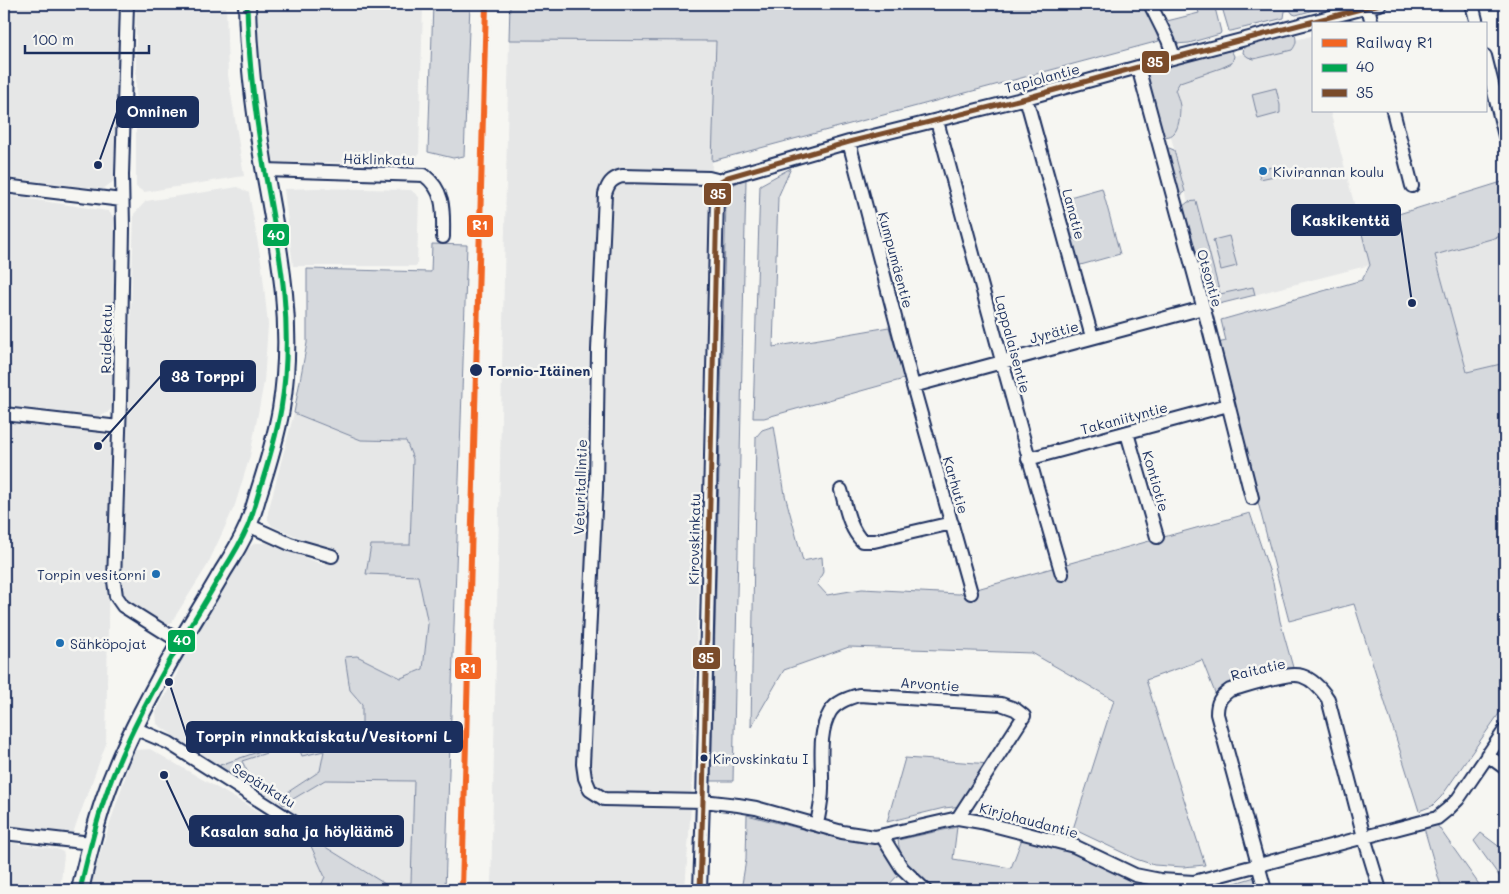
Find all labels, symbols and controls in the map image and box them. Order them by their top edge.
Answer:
scale bar [25,22,149,54]
legend [1312,22,1486,112]
text: 100 m [32,29,74,49]
text: Railway R1 [1356,32,1433,52]
line badge: 35 [1141,50,1170,74]
text: 35 [1147,52,1163,71]
text: 40 [1356,56,1374,76]
street label: Tapiolantie [1002,59,1082,97]
text: 35 [1356,82,1374,102]
callout: Onninen [117,97,198,127]
text: Onninen [127,101,187,121]
street label: Häklinkatu [343,149,415,169]
place label: Kivirannan koulu [1273,162,1384,181]
marker: Kivirannan koulu [1257,165,1269,177]
line badge: 35 [703,182,732,206]
text: 35 [710,184,726,203]
street label: Lanatie [1058,187,1090,241]
callout: Kaskikenttä [1292,205,1400,235]
street label: Kumpumäentie [874,210,918,310]
text: Kaskikenttä [1302,210,1390,230]
line badge: R1 [466,214,494,238]
text: R1 [472,215,488,234]
line badge: 40 [262,223,290,247]
text: 40 [267,225,285,244]
street label: Otsontie [1193,247,1227,309]
street label: Lappalaisentie [991,293,1035,395]
street label: Raidekatu [96,304,116,374]
street label: Jyrätie [1027,316,1081,348]
callout: 38 Torppi [161,361,255,391]
place label: Tornio-Itäinen [488,361,590,380]
marker: Tornio-Itäinen [468,362,484,378]
text: 38 Torppi [171,366,245,386]
street label: Takaniityntie [1078,397,1170,439]
street label: Veturitallintie [569,439,591,535]
street label: Kontiotie [1138,448,1174,514]
street label: Karhutie [939,454,973,516]
street label: Kirovskinkatu [684,493,704,585]
place label: Torpin vesitorni [37,565,146,584]
marker: Torpin vesitorni [150,568,162,580]
line badge: 40 [167,629,196,653]
text: 40 [173,630,191,649]
place label: Sähköpojat [70,634,147,653]
marker: Sähköpojat [54,637,66,649]
line badge: 35 [692,646,721,670]
text: 35 [698,648,714,667]
street label: Raitatie [1229,653,1287,685]
line badge: R1 [454,656,482,680]
text: R1 [460,658,476,677]
street label: Arvontie [900,672,960,696]
callout: Torpin rinnakkaiskatu/Vesitorni L [187,722,462,752]
text: Torpin rinnakkaiskatu/Vesitorni L [196,726,452,746]
place label: Kirovskinkatu I [713,750,808,767]
marker: Kirovskinkatu I [699,753,709,763]
street label: Sepänkatu [229,758,299,812]
street label: Kirjohaudantie [977,798,1081,842]
callout: Kasalan saha ja höyläämö [190,816,403,846]
text: Kasalan saha ja höyläämö [201,821,393,841]

